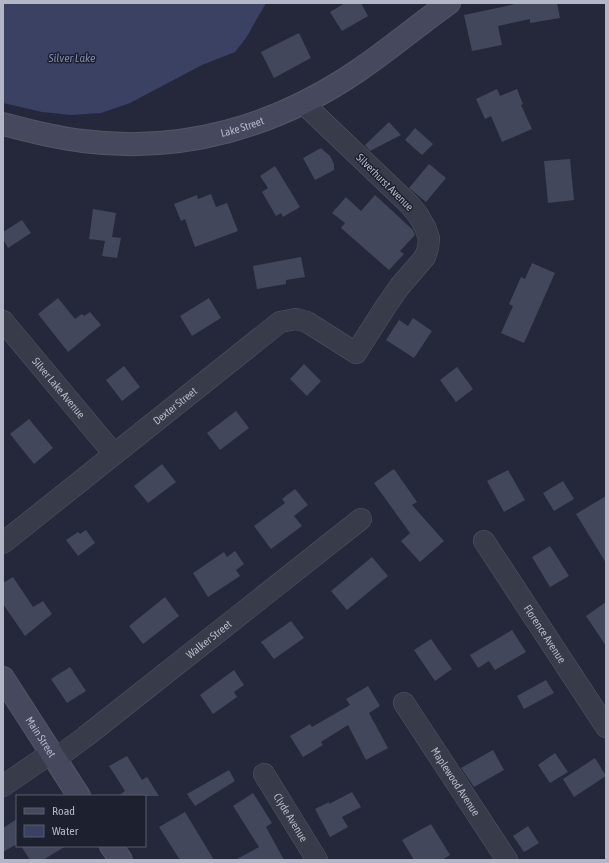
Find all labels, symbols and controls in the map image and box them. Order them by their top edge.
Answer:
water label: Silver Lake [47,51,96,65]
street label: Lake Street [219,114,266,139]
street label: Silverhurst Avenue [354,151,416,213]
street label: Silver Lake Avenue [30,355,87,421]
street label: Dexter Street [151,385,199,427]
street label: Florence Avenue [521,602,568,665]
street label: Walker Street [184,618,234,661]
street label: Main Street [23,714,58,759]
street label: Maplewood Avenue [429,745,482,818]
street label: Clyde Avenue [271,791,310,844]
legend [16,795,146,847]
text: Road [52,804,75,818]
text: Water [52,824,79,838]

